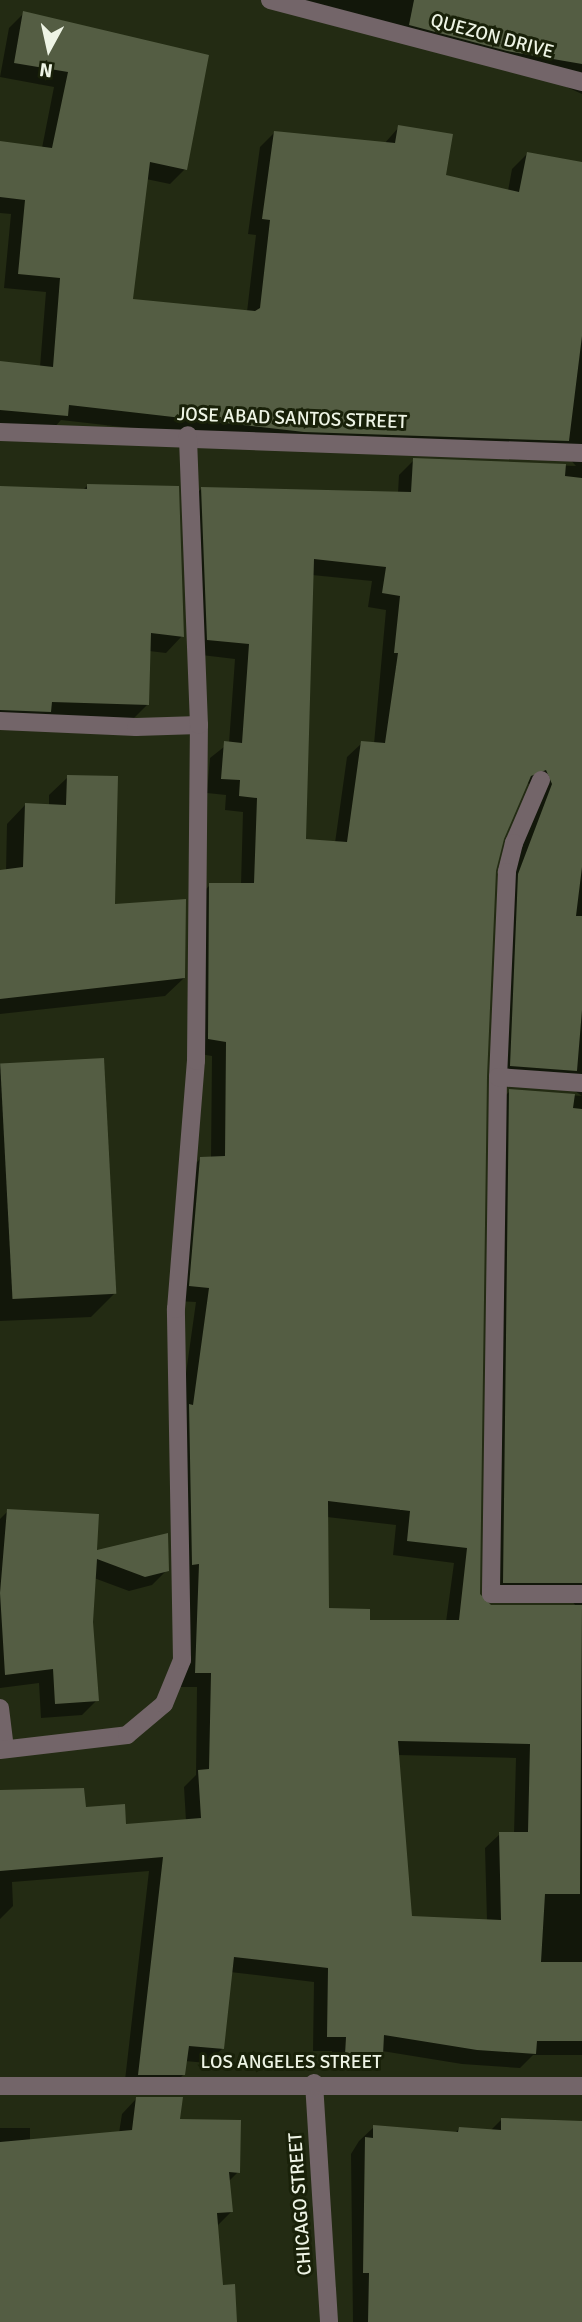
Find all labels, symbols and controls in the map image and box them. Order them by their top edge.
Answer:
street label: QUEZON DRIVE [428,10,556,64]
north arrow [14,14,84,84]
text: N [38,57,54,83]
street label: JOSE ABAD SANTOS STREET [176,404,408,434]
street label: LOS ANGELES STREET [200,2052,382,2074]
street label: CHICAGO STREET [285,2132,317,2276]

